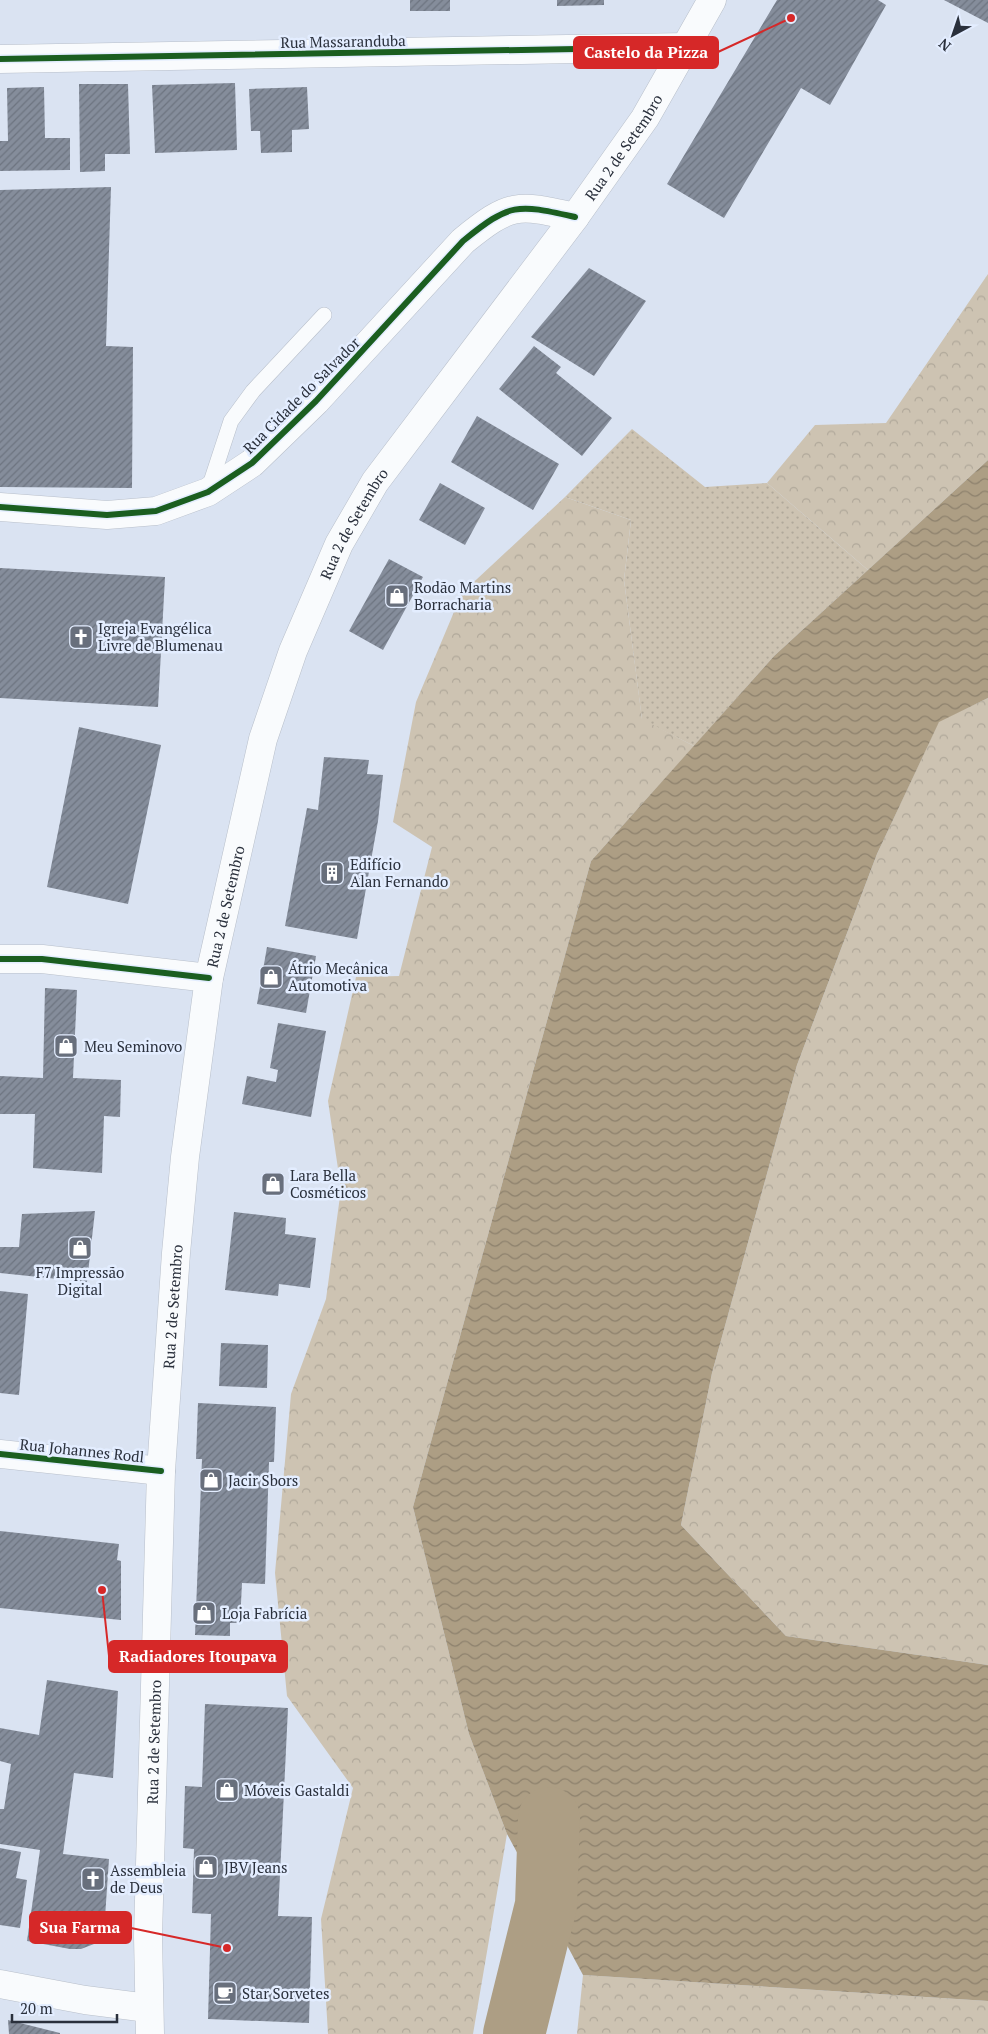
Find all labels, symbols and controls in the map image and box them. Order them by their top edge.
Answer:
north arrow [928,10,978,60]
street label: Rua Massaranduba [280,30,406,52]
text: N [934,34,954,56]
callout: Castelo da Pizza [574,37,718,68]
text: Castelo da Pizza [584,41,708,63]
street label: Rua 2 de Setembro [580,90,667,204]
street label: Rua Cidade do Salvador [238,332,364,458]
street label: Rua 2 de Setembro [315,464,392,582]
place label: Rodão Martins Borracharia [414,577,511,614]
shop icon: Rodão Martins Borracharia [384,583,410,609]
place label: Igreja Evangélica Livre de Blumenau [98,618,223,655]
church icon: Igreja Evangélica Livre de Blumenau [68,624,94,650]
street label: Rua 2 de Setembro [202,844,249,969]
place label: Edifício Alan Fernando [350,854,448,891]
building icon: Edifício Alan Fernando [319,860,345,886]
place label: Átrio Mecânica Automotiva [288,958,389,995]
shop icon: Átrio Mecânica Automotiva [258,964,284,990]
shop icon: Meu Seminovo [53,1033,79,1059]
place label: Meu Seminovo [84,1036,182,1056]
place label: Lara Bella Cosméticos [290,1165,366,1202]
shop icon: Lara Bella Cosméticos [260,1171,286,1197]
shop icon: F7 Impressão Digital [67,1235,93,1261]
street label: Rua 2 de Setembro [158,1244,187,1369]
place label: F7 Impressão Digital [36,1262,124,1299]
street label: Rua Johannes Rodl [19,1434,145,1466]
shop icon: Jacir Sbors [198,1467,224,1493]
place label: Jacir Sbors [228,1470,298,1490]
shop icon: Loja Fabrícia [191,1600,217,1626]
place label: Loja Fabrícia [222,1603,308,1623]
callout: Radiadores Itoupava [109,1641,287,1672]
text: Radiadores Itoupava [119,1645,277,1667]
street label: Rua 2 de Setembro [142,1680,165,1805]
shop icon: Móveis Gastaldi [214,1777,240,1803]
place label: Móveis Gastaldi [244,1780,349,1800]
shop icon: JBV Jeans [193,1854,219,1880]
place label: JBV Jeans [224,1857,287,1877]
place label: Assembleia de Deus [110,1860,186,1897]
church icon: Assembleia de Deus [80,1866,106,1892]
callout: Sua Farma [30,1912,131,1943]
text: Sua Farma [40,1916,120,1938]
cafe icon: Star Sorvetes [212,1980,238,2006]
place label: Star Sorvetes [242,1983,329,2003]
scale bar [12,1992,118,2024]
text: 20 m [20,1998,53,2018]

